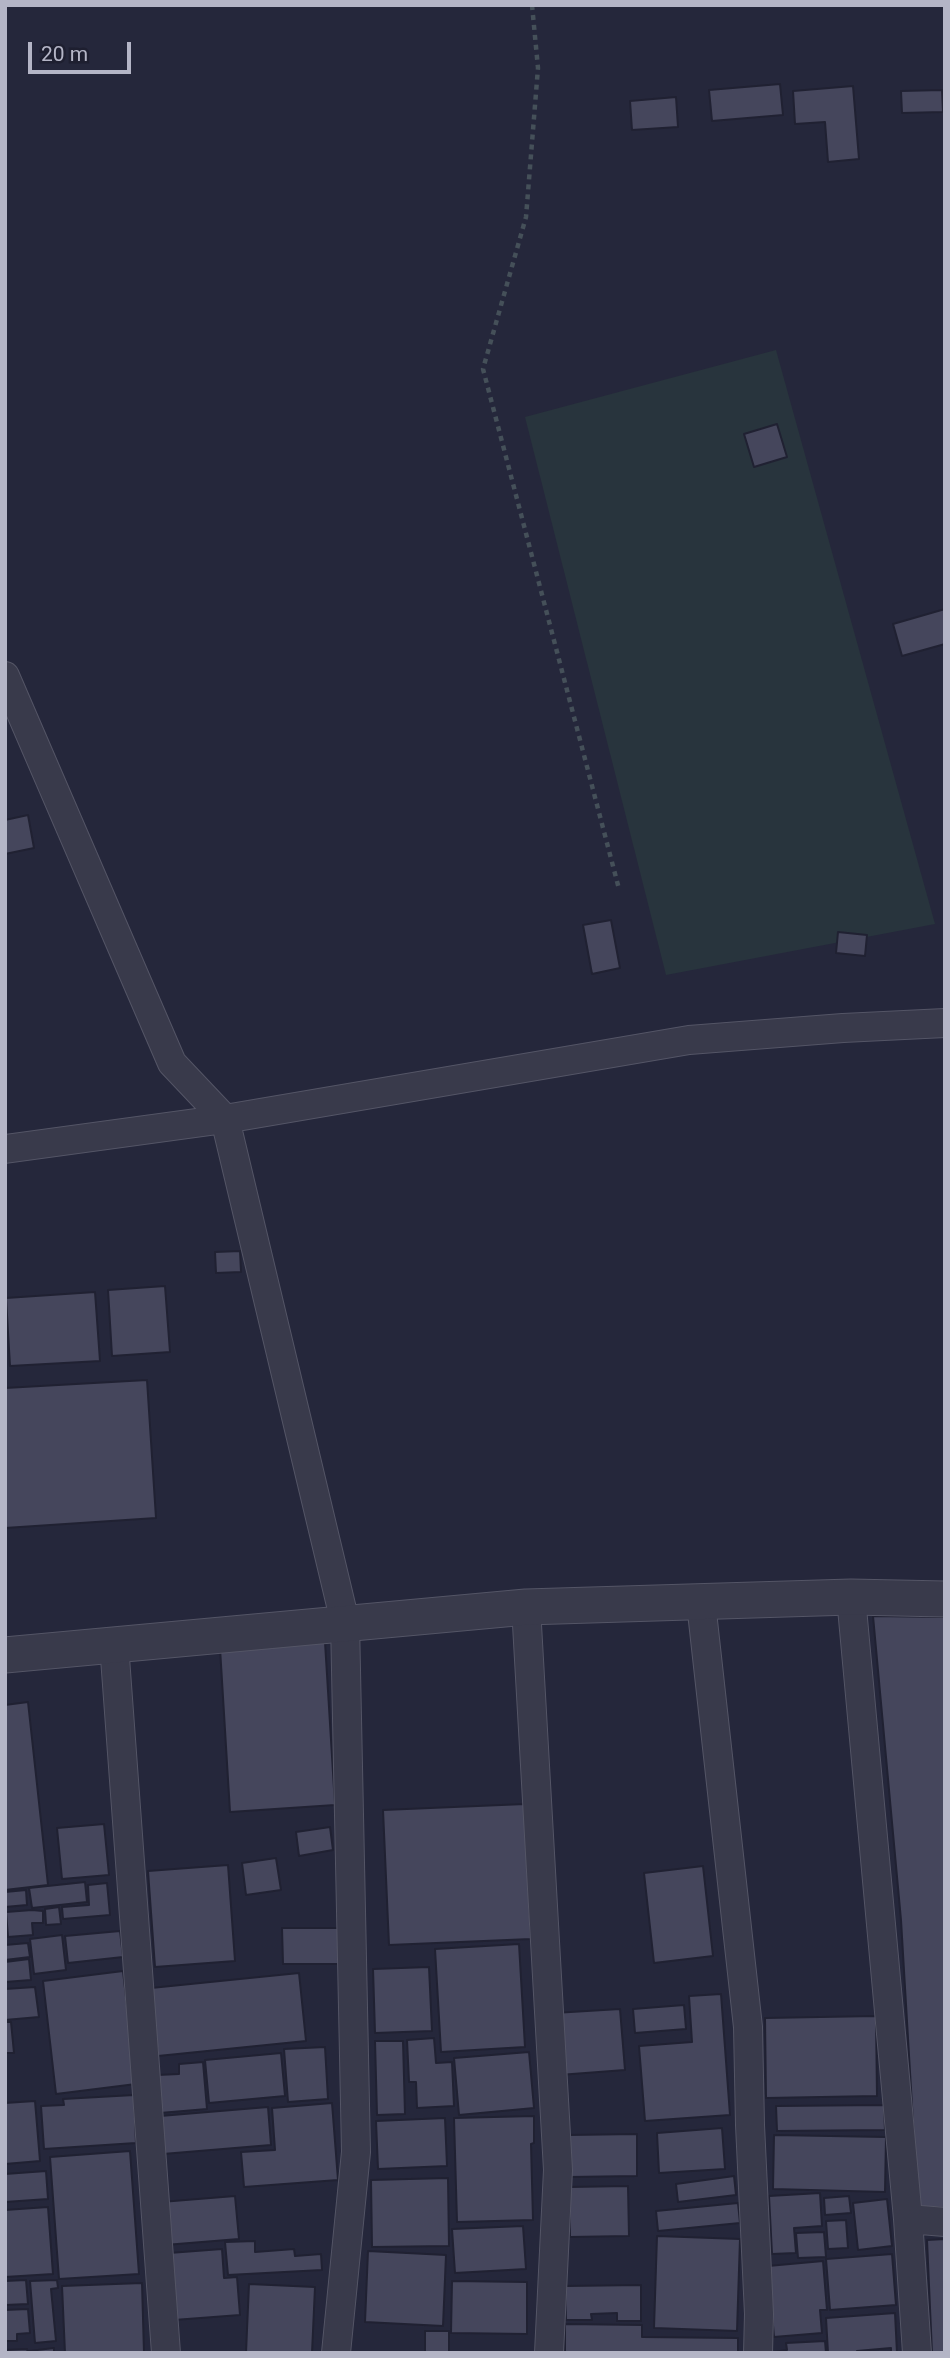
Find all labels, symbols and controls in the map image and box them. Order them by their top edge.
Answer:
scale bar [32,28,135,72]
text: 20 m [41,42,88,66]

